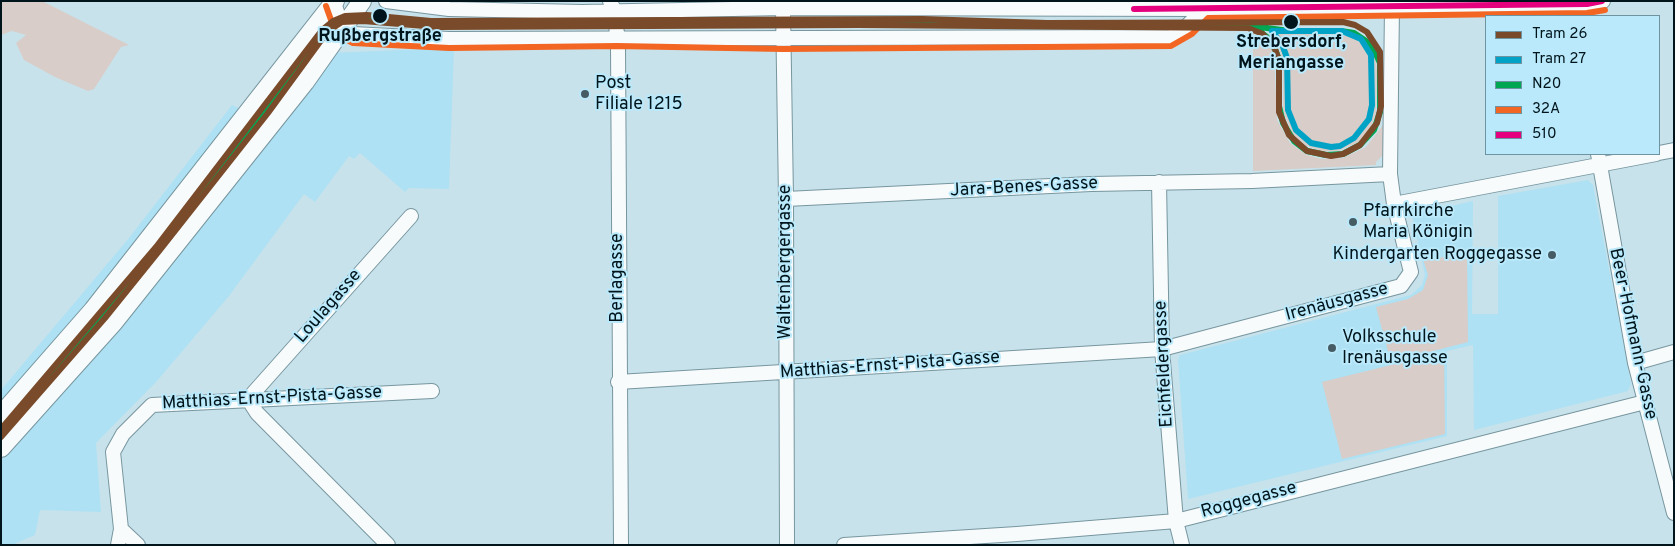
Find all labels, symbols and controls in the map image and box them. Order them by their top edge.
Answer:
marker: Rußbergstraße [371,7,389,25]
marker: Strebersdorf, Meriangasse [1282,13,1300,31]
legend [1485,15,1660,155]
text: Tram 26 [1532,25,1587,44]
place label: Rußbergstraße [318,26,442,48]
place label: Strebersdorf, Meriangasse [1236,32,1346,74]
text: Tram 27 [1532,50,1586,69]
place label: Post Filiale 1215 [595,73,683,116]
text: N20 [1532,75,1561,94]
marker: Post Filiale 1215 [579,88,591,100]
text: 32A [1532,100,1560,119]
text: 510 [1532,125,1557,144]
street label: Jara-Benes-Gasse [949,173,1099,203]
street label: Waltenbergergasse [775,185,797,339]
place label: Pfarrkirche Maria Königin [1363,201,1473,243]
marker: Pfarrkirche Maria Königin [1347,216,1359,228]
street label: Berlagasse [607,233,629,323]
place label: Kindergarten Roggegasse [1332,244,1542,266]
street label: Beer-Hofmann-Gasse [1603,246,1661,422]
marker: Kindergarten Roggegasse [1546,249,1558,261]
street label: Loulagasse [291,266,367,348]
street label: Irenäusgasse [1283,279,1391,327]
street label: Eichfeldergasse [1151,300,1179,428]
place label: Volksschule Irenäusgasse [1342,327,1448,369]
marker: Volksschule Irenäusgasse [1326,342,1338,354]
street label: Matthias-Ernst-Pista-Gasse [779,348,1001,384]
street label: Matthias-Ernst-Pista-Gasse [161,382,383,416]
street label: Roggegasse [1199,478,1299,524]

